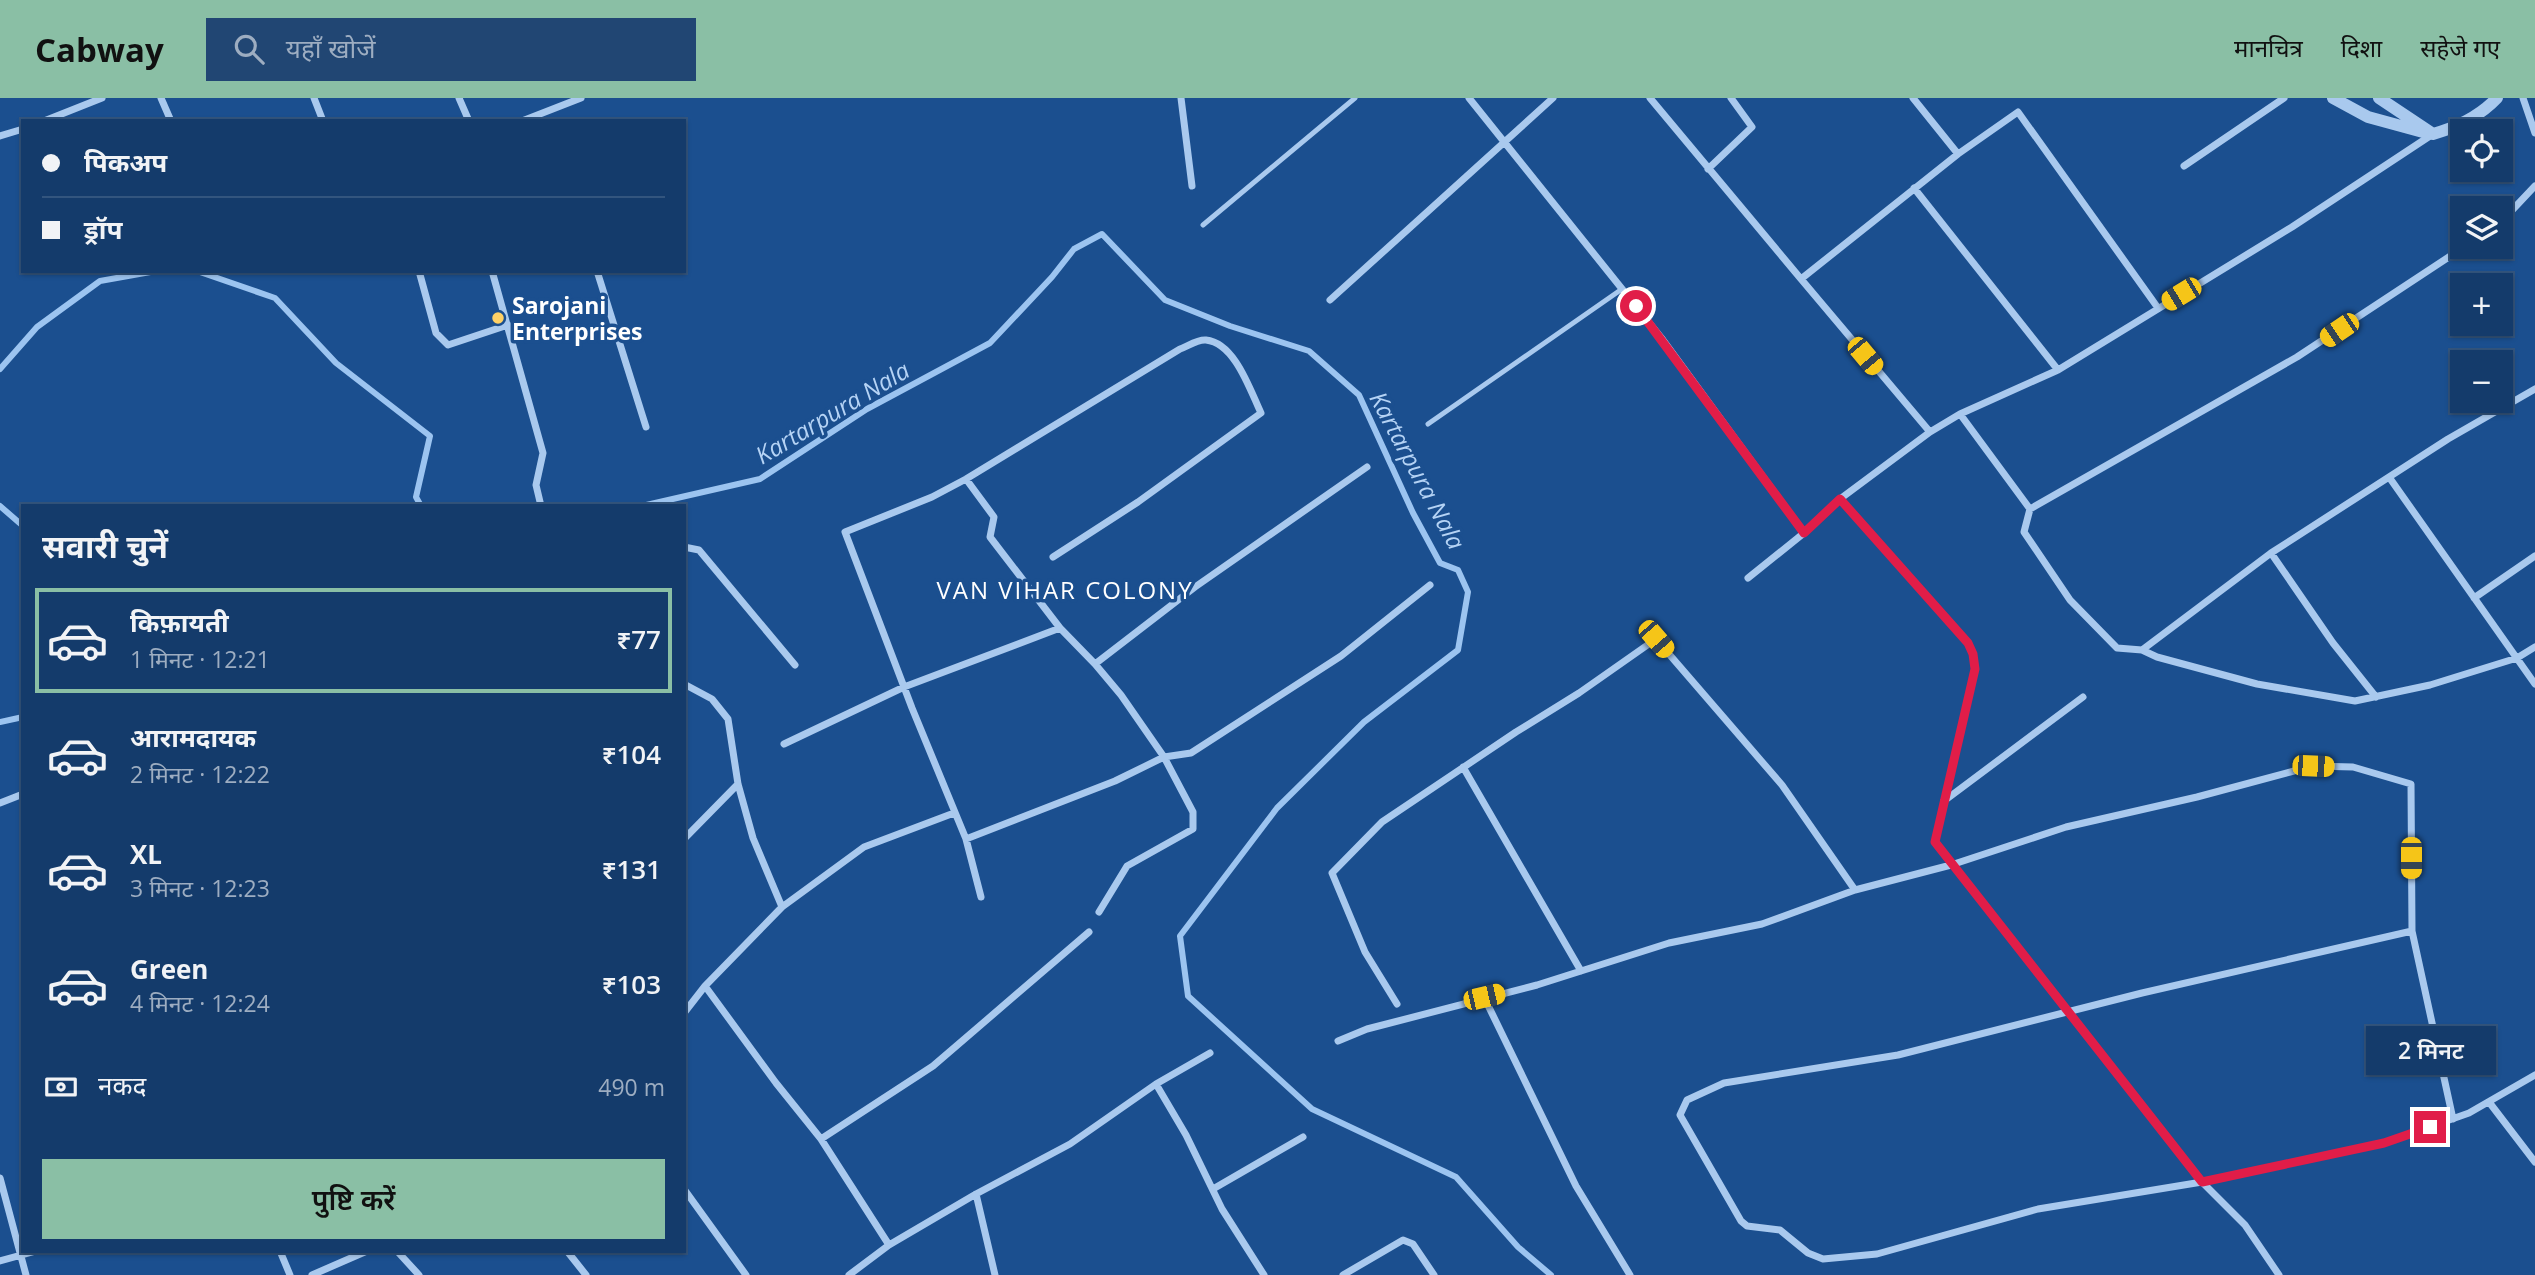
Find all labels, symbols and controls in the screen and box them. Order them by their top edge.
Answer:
search box [206,18,696,81]
text: Cabway [35,27,164,72]
icon: search [230,30,268,68]
text: यहाँ खोजें [286,30,375,66]
text: मानचित्र [2234,31,2303,64]
text: दिशा [2341,31,2382,64]
text: सहेजे गए [2420,31,2500,64]
map controls [2450,119,2513,413]
button: locate [2450,119,2513,182]
text: पिकअप [84,144,167,180]
button: layers [2450,196,2513,259]
text: ड्रॉप [84,211,122,247]
button: + [2450,273,2513,336]
car [2158,274,2205,314]
place label: Sarojani Enterprises [512,289,643,347]
route start [1620,290,1652,322]
marker: Sarojani Enterprises [490,310,506,326]
car [2316,310,2363,350]
car [1844,333,1887,379]
button: − [2450,350,2513,413]
water label: Kartarpura Nala [749,353,916,471]
water label: Kartarpura Nala [1362,385,1474,555]
text: सवारी चुनें [42,524,168,567]
district label: VAN VIHAR COLONY [936,573,1194,606]
text: किफ़ायती [130,604,229,640]
icon: car [46,609,109,672]
car [1635,616,1678,662]
text: ₹77 [617,621,661,657]
text: 1 मिनट · 12:21 [130,643,270,675]
text: आरामदायक [130,719,256,755]
icon: car [46,724,109,787]
text: ₹104 [602,736,661,772]
car [2292,755,2335,777]
text: 2 मिनट · 12:22 [130,758,270,790]
text: XL [130,836,162,872]
car [2401,837,2422,879]
icon: car [46,839,109,902]
text: ₹131 [602,851,661,887]
text: 3 मिनट · 12:23 [130,872,270,904]
text: Green [130,951,208,987]
icon: car [46,954,109,1017]
text: ₹103 [602,966,661,1002]
car [1462,982,1507,1012]
text: 4 मिनट · 12:24 [130,987,270,1019]
callout: 2 मिनट [2365,1026,2495,1074]
text: 2 मिनट [2398,1034,2464,1066]
text: नकद [98,1067,146,1103]
icon: cash [42,1068,80,1106]
text: 490 m [598,1071,665,1103]
route end [2414,1111,2446,1143]
button: पुष्टि करें [42,1159,665,1239]

